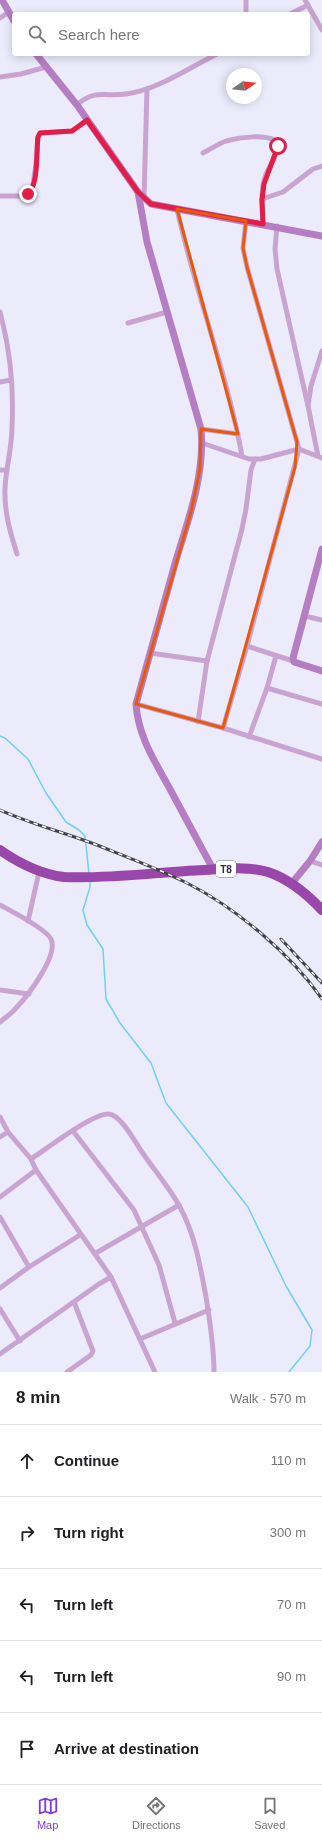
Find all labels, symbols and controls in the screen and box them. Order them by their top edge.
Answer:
search box [12,12,310,56]
icon: search [26,23,48,45]
text: Search here [58,26,140,43]
north arrow [226,68,262,104]
route start [269,137,287,155]
route end [19,185,37,203]
road number: T8 [216,861,236,877]
text: 8 min [16,1388,60,1407]
text: Walk · 570 m [230,1391,306,1406]
icon: ahead [16,1450,38,1472]
text: Continue [54,1452,119,1469]
text: 110 m [271,1453,306,1468]
icon: right [16,1522,38,1544]
text: Turn right [54,1524,124,1541]
text: 300 m [270,1525,306,1540]
icon: left [16,1594,38,1616]
text: Turn left [54,1596,113,1613]
text: 70 m [277,1597,306,1612]
icon: left [16,1666,38,1688]
text: Turn left [54,1668,113,1685]
text: 90 m [277,1669,306,1684]
icon: arrive [16,1738,38,1760]
text: Arrive at destination [54,1740,199,1757]
tab: Map [37,1795,59,1831]
tab: Directions [132,1795,181,1831]
tab: Saved [254,1795,285,1831]

